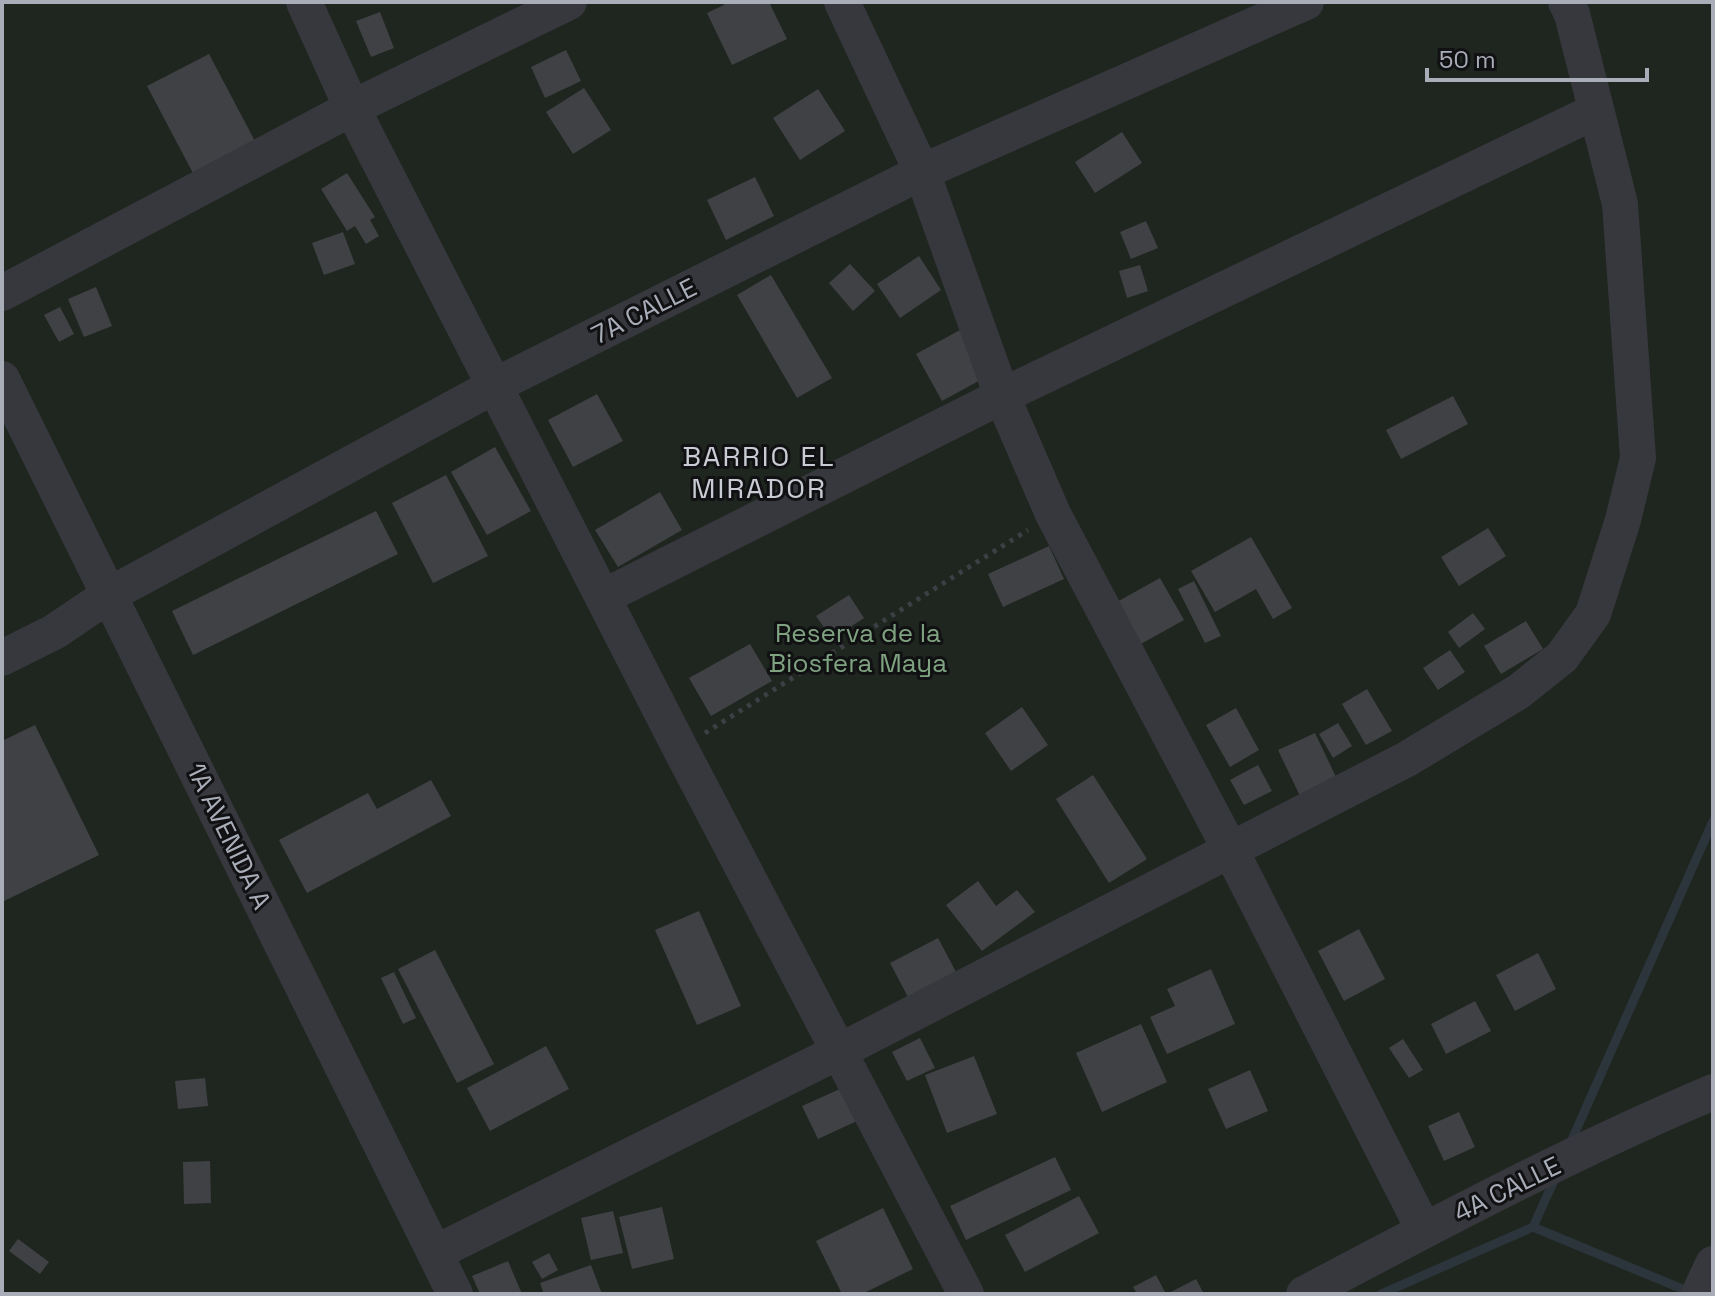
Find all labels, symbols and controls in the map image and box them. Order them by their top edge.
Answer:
scale bar [1427,32,1647,82]
text: 50 m [1439,44,1496,75]
street label: 7A CALLE [586,270,702,352]
district label: BARRIO EL MIRADOR [682,438,836,506]
park label: Reserva de la Biosfera Maya [769,616,947,680]
street label: 1A AVENIDA A [179,757,279,915]
street label: 4A CALLE [1448,1149,1566,1229]

